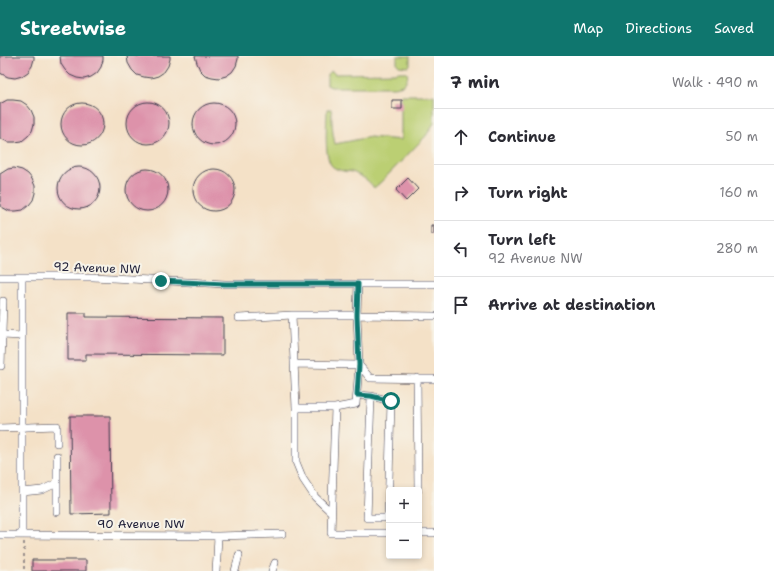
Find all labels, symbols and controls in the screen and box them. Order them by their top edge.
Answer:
text: Streetwise [20,16,126,41]
text: Map [574,19,604,37]
text: Directions [626,19,692,37]
text: Saved [714,19,754,37]
text: 7 min [450,71,500,93]
text: Walk · 490 m [672,74,758,91]
icon: ahead [450,126,472,148]
text: Continue [488,127,556,147]
text: 50 m [725,128,758,145]
icon: right [450,182,472,204]
text: Turn right [488,183,568,203]
text: 160 m [720,184,758,201]
text: Turn left [488,230,556,250]
icon: left [450,238,472,260]
text: 280 m [716,240,758,257]
text: 92 Avenue NW [488,250,583,267]
street label: 92 Avenue NW [53,258,141,278]
route end [152,272,170,290]
icon: arrive [450,294,472,316]
text: Arrive at destination [488,295,656,315]
route start [382,392,400,410]
map controls [386,487,422,559]
button: + [386,487,422,523]
street label: 90 Avenue NW [97,516,185,532]
button: − [386,523,422,559]

